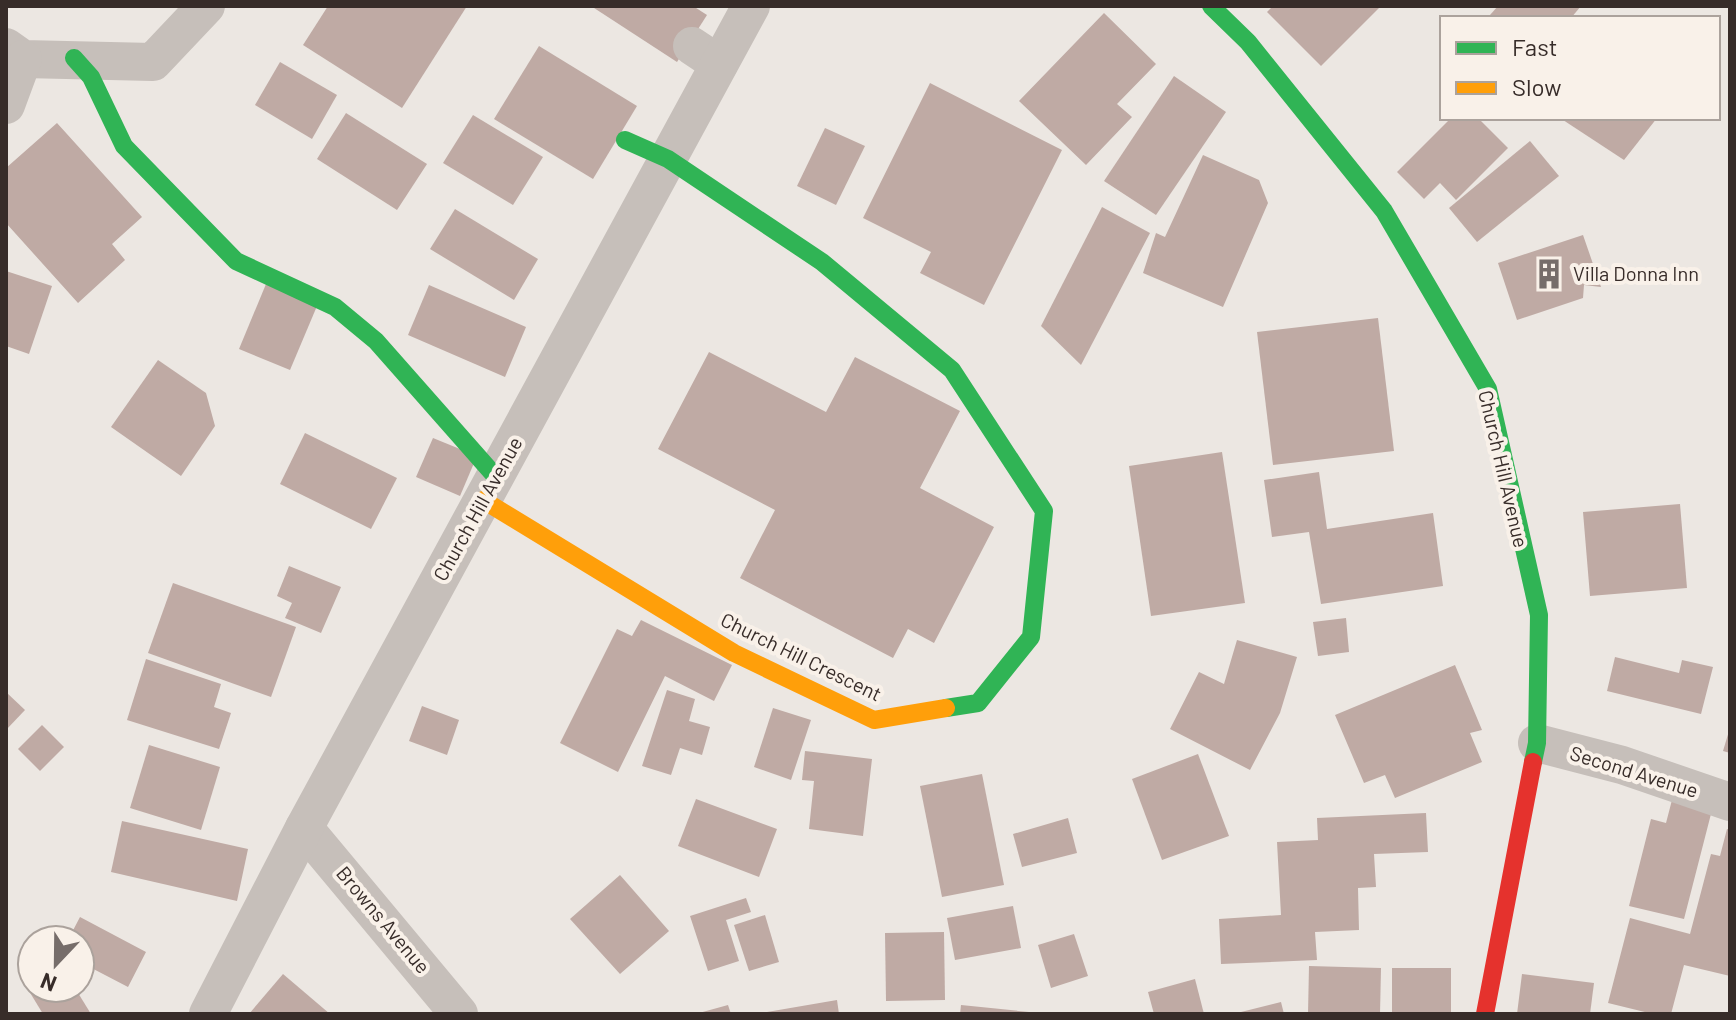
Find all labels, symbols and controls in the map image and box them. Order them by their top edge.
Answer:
legend [1440,16,1720,120]
text: Fast [1512,32,1557,61]
text: Slow [1512,72,1561,101]
building icon: Villa Donna Inn [1532,257,1566,291]
place label: Villa Donna Inn [1573,261,1699,285]
street label: Church Hill Avenue [1474,388,1534,550]
street label: Church Hill Avenue [428,432,527,585]
street label: Church Hill Crescent [717,607,886,705]
street label: Second Avenue [1567,740,1701,802]
street label: Browns Avenue [332,861,436,978]
north arrow [16,924,96,1004]
text: N [36,969,60,998]

